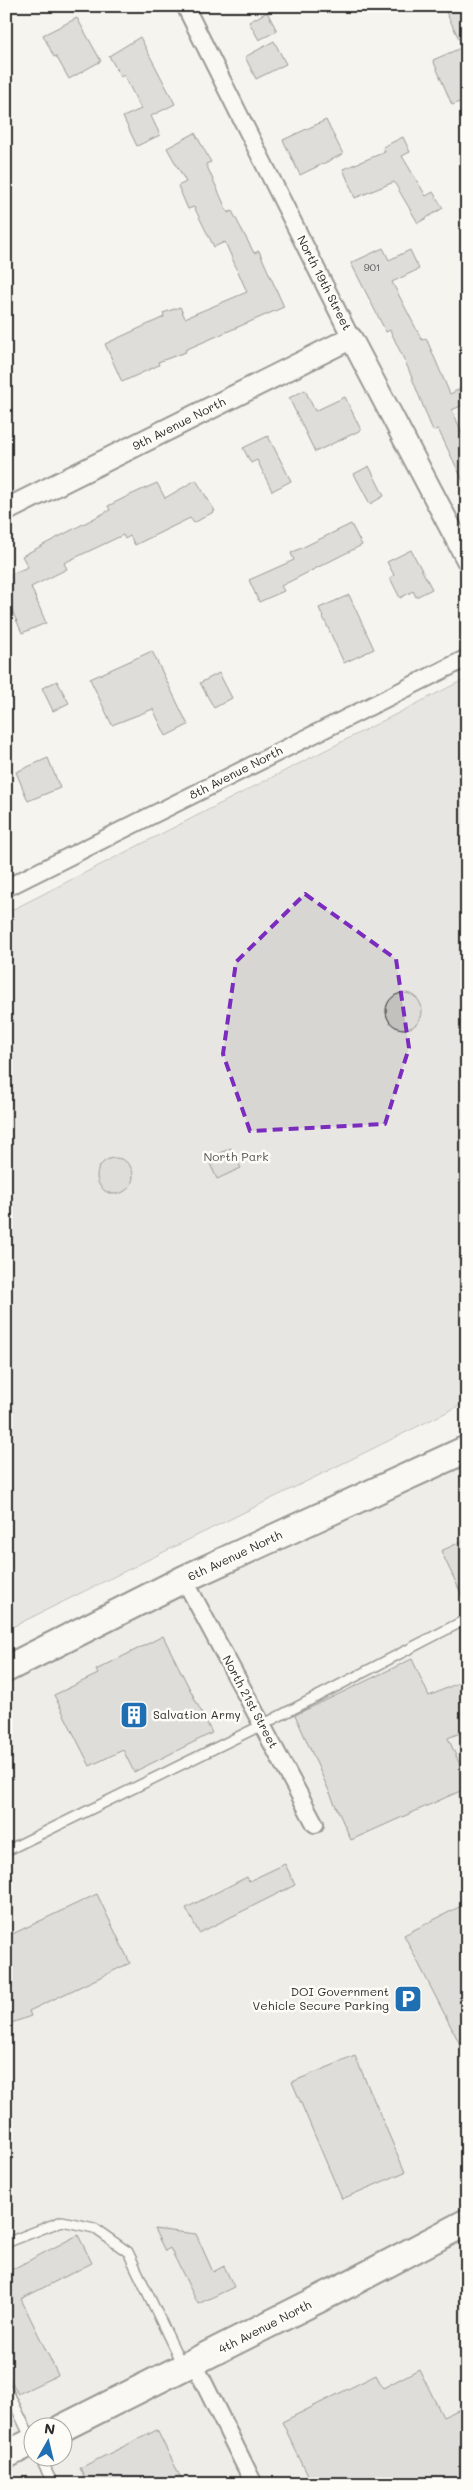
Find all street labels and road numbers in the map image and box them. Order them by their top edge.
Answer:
street label: North 19th Street [294,232,356,333]
street label: 9th Avenue North [129,393,228,453]
street label: 8th Avenue North [186,742,285,803]
street label: 6th Avenue North [185,1526,285,1584]
street label: North 21st Street [220,1652,282,1751]
street label: 4th Avenue North [215,2296,314,2356]

